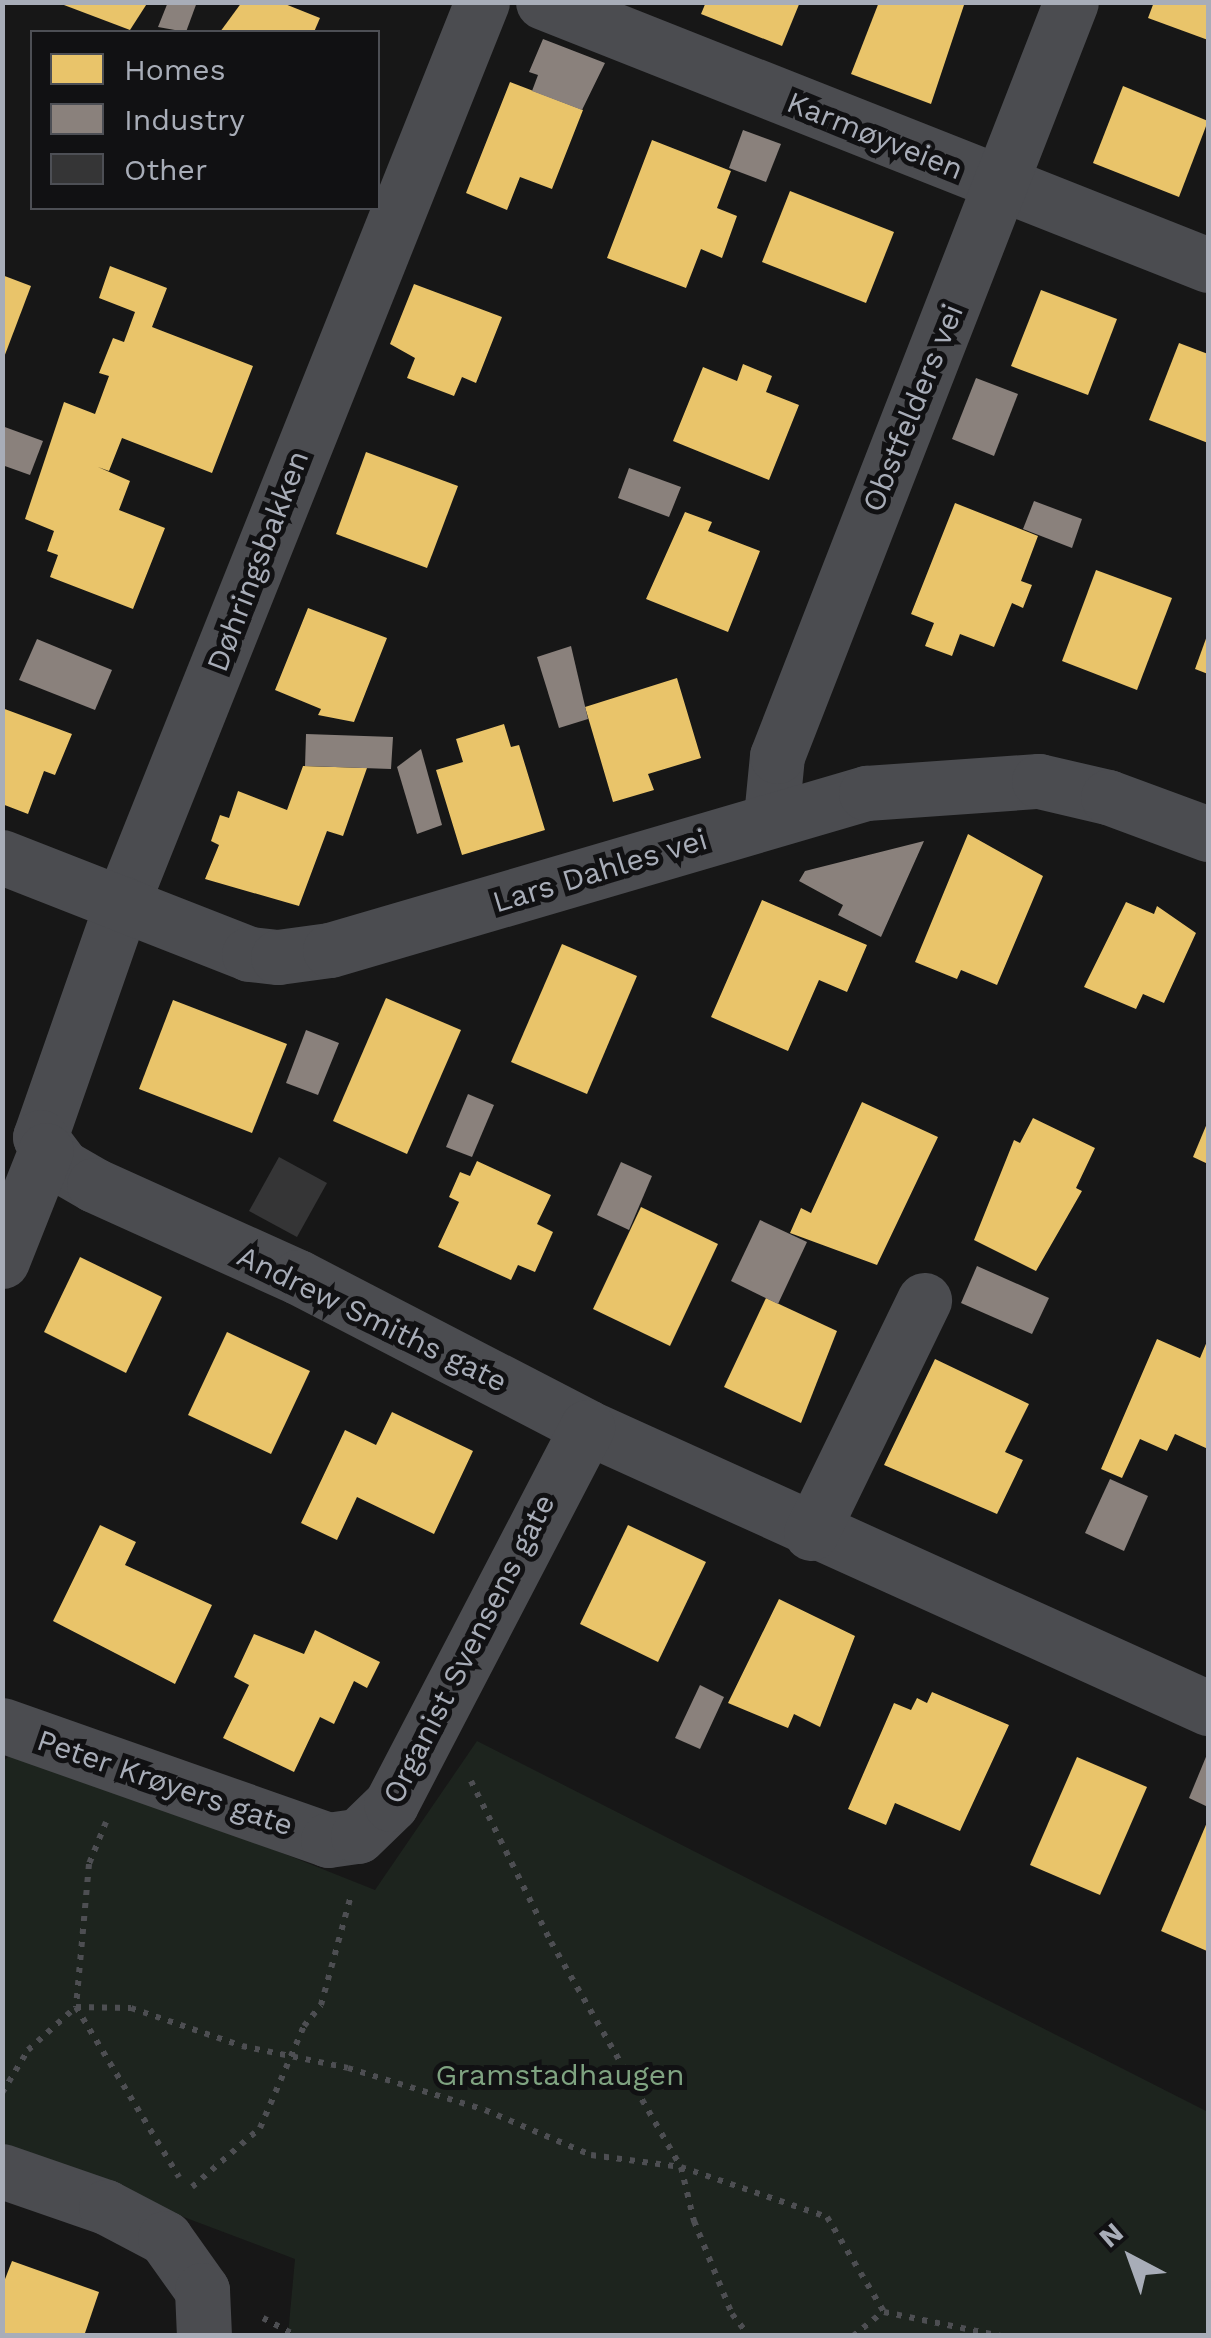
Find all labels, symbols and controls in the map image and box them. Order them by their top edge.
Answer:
legend [30,30,380,210]
text: Homes [124,52,226,87]
street label: Karmøyveien [782,84,968,188]
text: Industry [124,102,245,137]
text: Other [124,152,207,187]
street label: Obstfelders vei [855,299,971,517]
street label: Døhringsbakken [199,445,317,677]
street label: Lars Dahles vei [488,821,712,921]
street label: Andrew Smiths gate [231,1238,513,1400]
street label: Organist Svensens gate [375,1488,563,1810]
street label: Peter Krøyers gate [32,1722,298,1844]
park label: Gramstadhaugen [435,2057,685,2093]
north arrow [1081,2208,1181,2308]
text: N [1092,2216,1130,2254]

